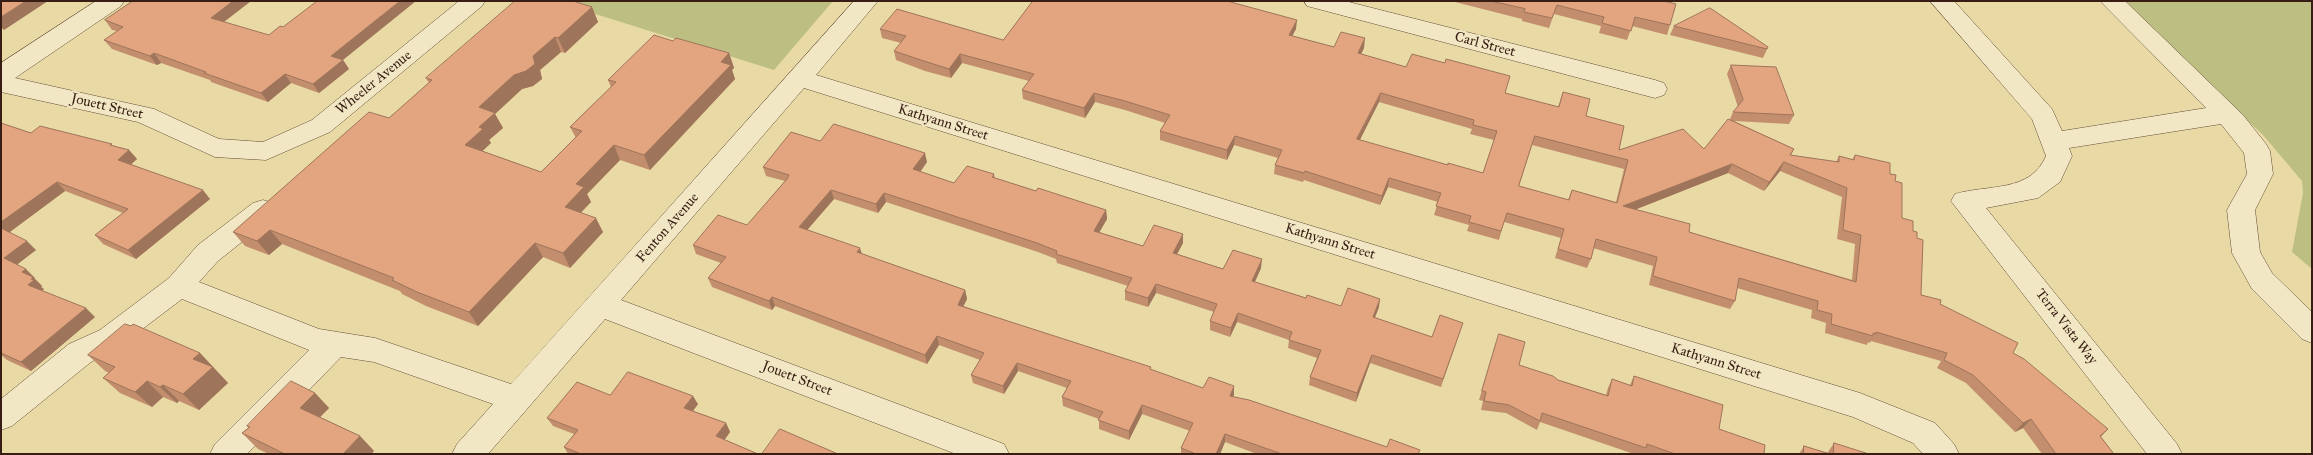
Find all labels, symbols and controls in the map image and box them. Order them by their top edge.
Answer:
street label: Carl Street [1453,29,1517,61]
street label: Wheeler Avenue [333,47,415,119]
street label: Jouett Street [69,91,145,123]
street label: Kathyann Street [896,101,990,145]
street label: Fenton Avenue [633,190,703,266]
street label: Kathyann Street [1283,220,1377,264]
street label: Terra Vista Way [2031,286,2101,368]
street label: Kathyann Street [1669,340,1763,384]
street label: Jouett Street [760,358,834,400]

